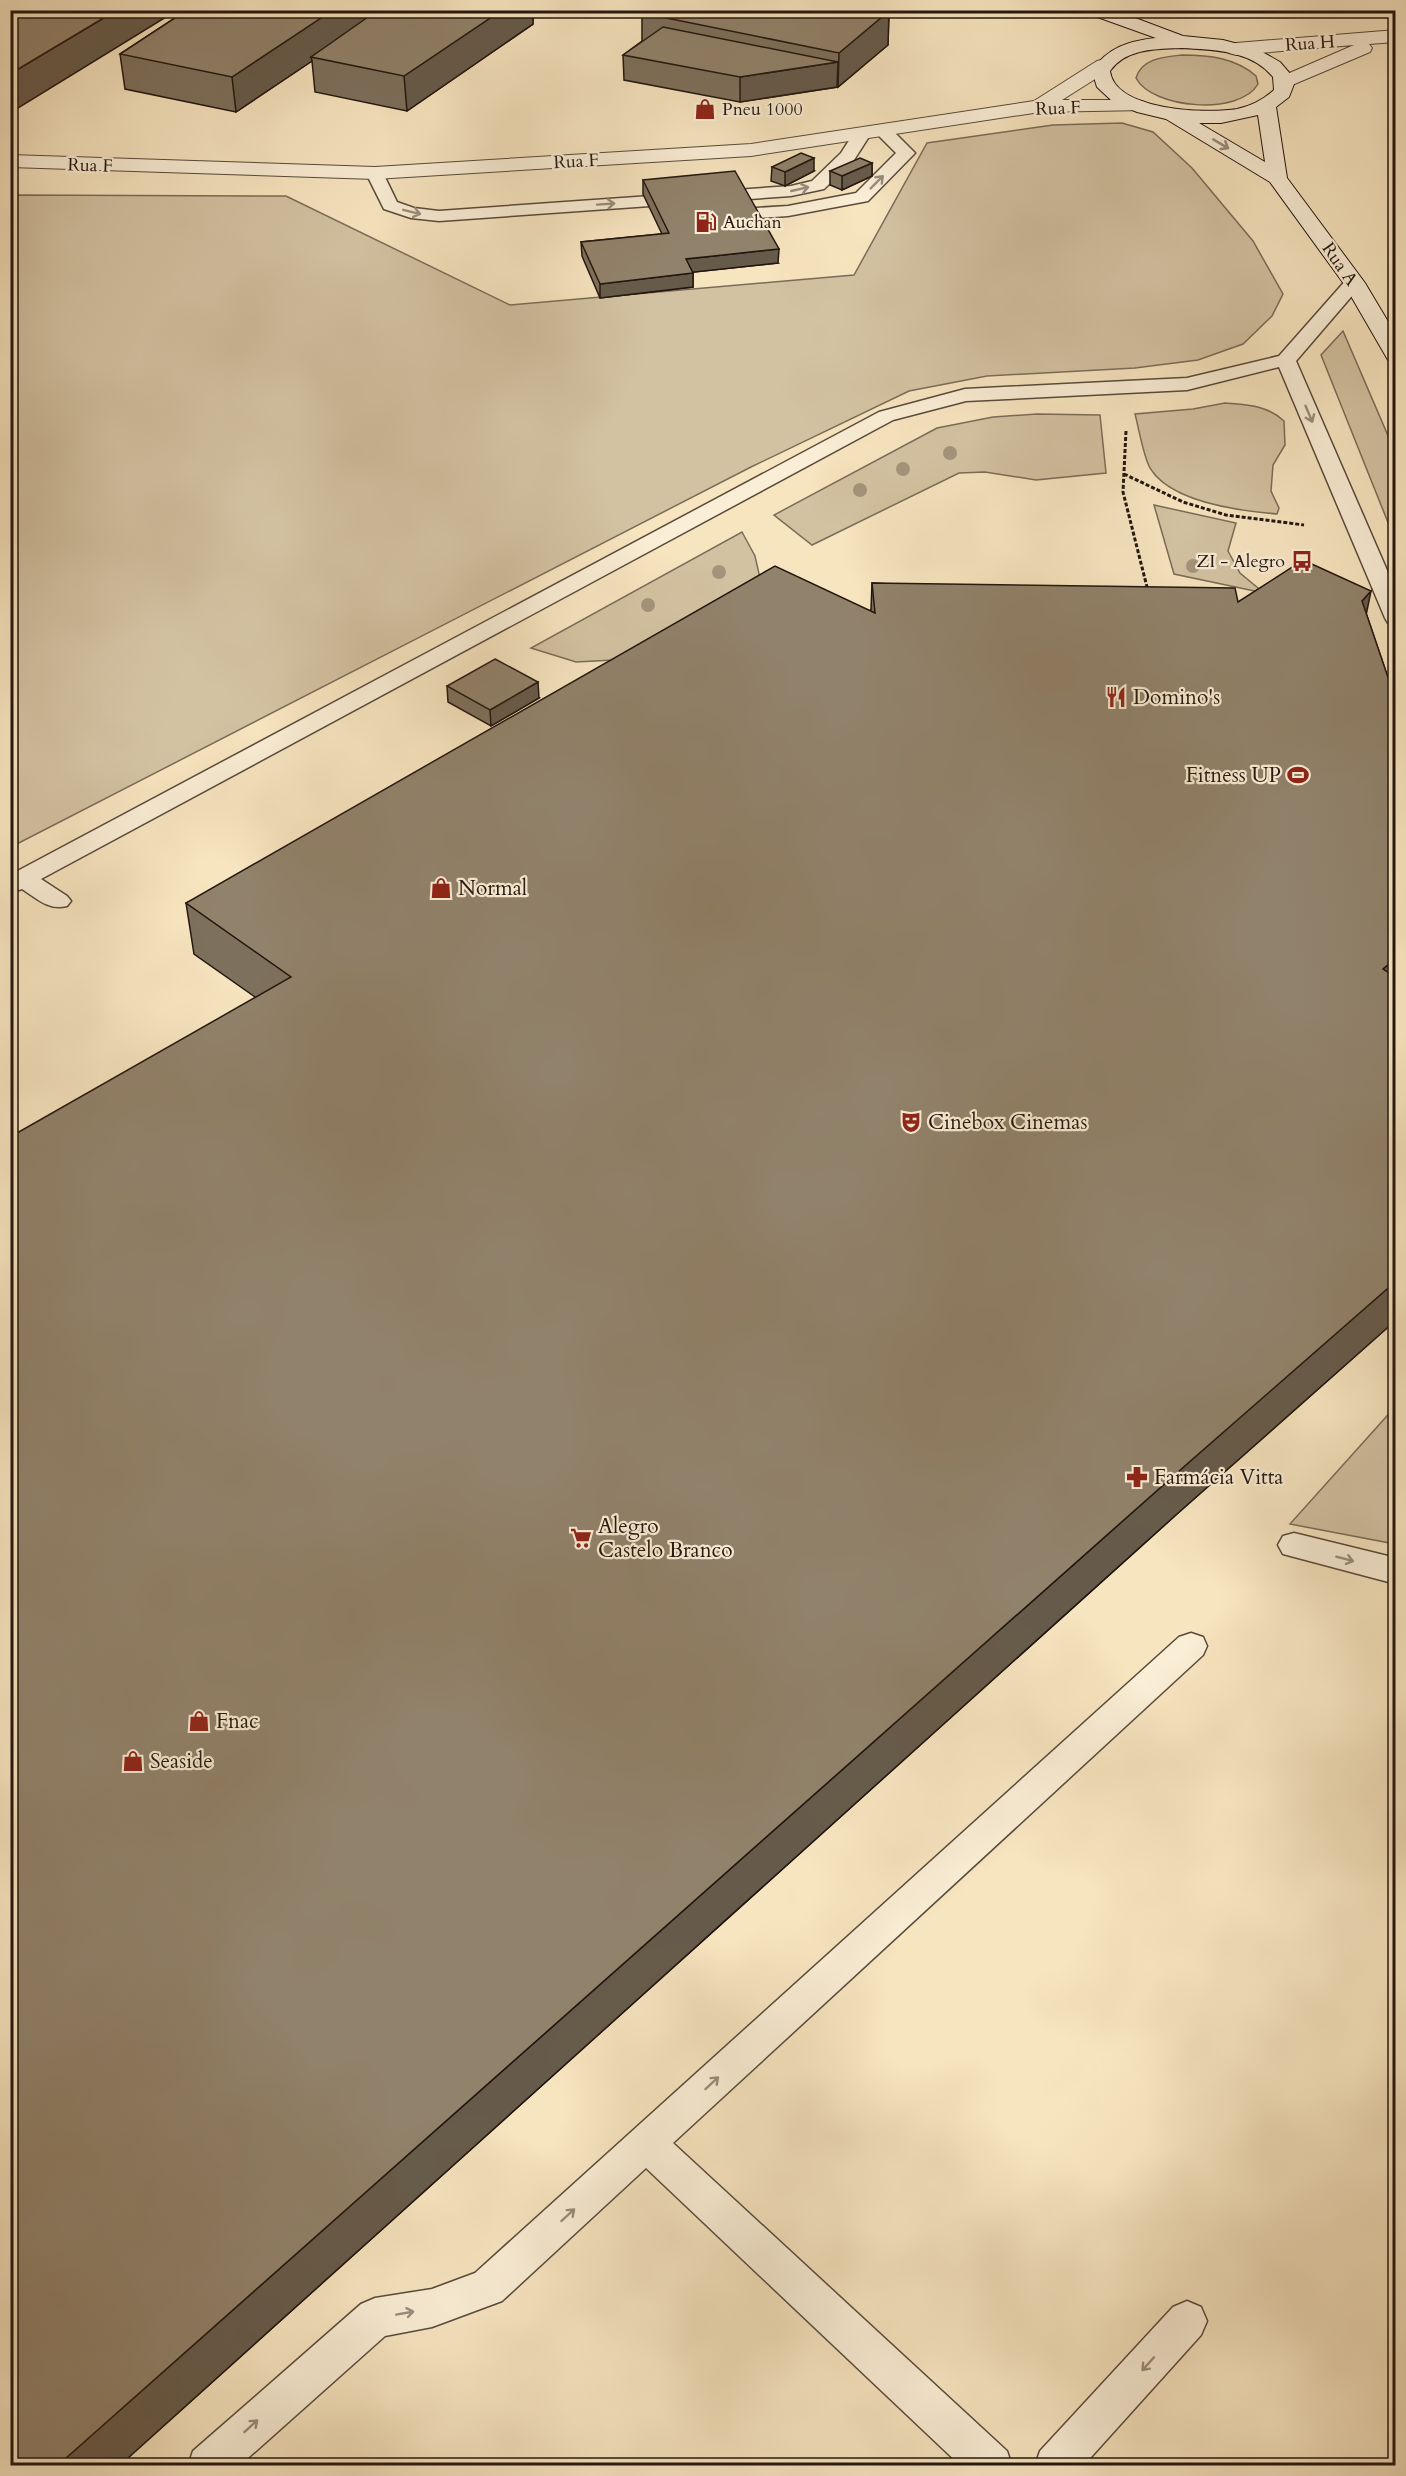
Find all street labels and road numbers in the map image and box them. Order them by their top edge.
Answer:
street label: Rua H [1284,29,1336,58]
street label: Rua F [1035,95,1081,122]
street label: Rua F [553,148,599,175]
street label: Rua F [67,152,113,179]
street label: Rua A [1316,238,1364,291]

